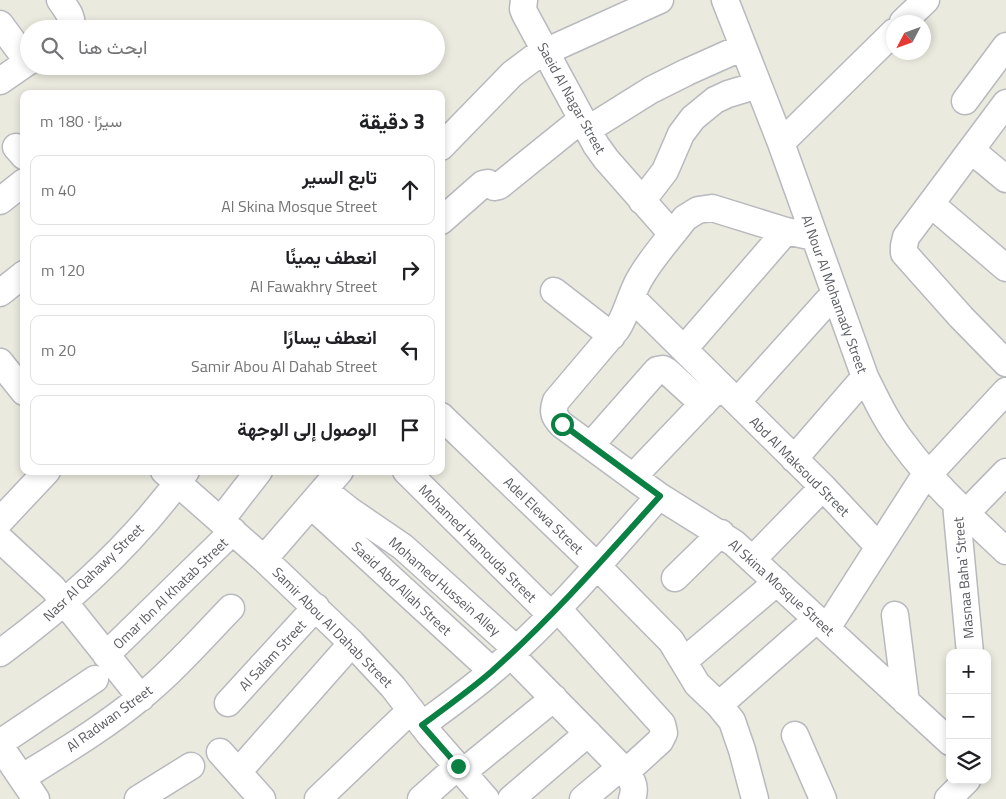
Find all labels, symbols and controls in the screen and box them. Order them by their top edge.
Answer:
north arrow [886,15,931,60]
search box [20,20,445,75]
text: ابحث هنا [78,32,147,61]
icon: search [38,34,66,62]
street label: Saeid Al Nagar Street [533,38,611,158]
text: 3 دقيقة [359,105,425,137]
text: سيرًا · 180 m [40,109,122,133]
text: تابع السير [302,162,377,191]
icon: ahead [396,176,424,204]
text: 40 m [41,178,76,202]
text: Al Skina Mosque Street [221,194,377,218]
street label: Al Nour Al Mohamady Street [797,212,873,376]
text: انعطف يمينًا [285,242,377,271]
icon: right [396,256,424,284]
text: 120 m [41,258,85,282]
text: Al Fawakhry Street [250,274,377,298]
text: انعطف يسارًا [283,322,377,351]
icon: left [396,336,424,364]
text: 20 m [41,338,76,362]
text: Samir Abou Al Dahab Street [191,354,377,378]
street label: Abd Al Maksoud Street [745,411,855,521]
route start [551,413,574,436]
text: الوصول إلى الوجهة [237,414,377,443]
icon: arrive [396,416,424,444]
street label: Adel Elewa Street [499,471,589,559]
street label: Mohamed Hamouda Street [414,479,542,607]
street label: Masnaa Baha' Street [947,516,979,640]
street label: Nasr Al Qahawy Street [38,518,148,626]
street label: Mohamed Hussein Alley [385,531,506,641]
street label: Omar Ibn Al Khatab Street [108,532,232,654]
street label: Al Skina Mosque Street [724,534,840,640]
street label: Saeid Abd Allah Street [347,536,457,640]
street label: Samir Abou Al Dahab Street [268,562,398,692]
street label: Al Salam Street [233,615,311,695]
map controls [946,649,991,784]
button: + [946,649,991,694]
street label: Al Radwan Street [62,679,156,756]
button: − [946,694,991,739]
button: layers [946,739,991,784]
route end [447,755,470,778]

